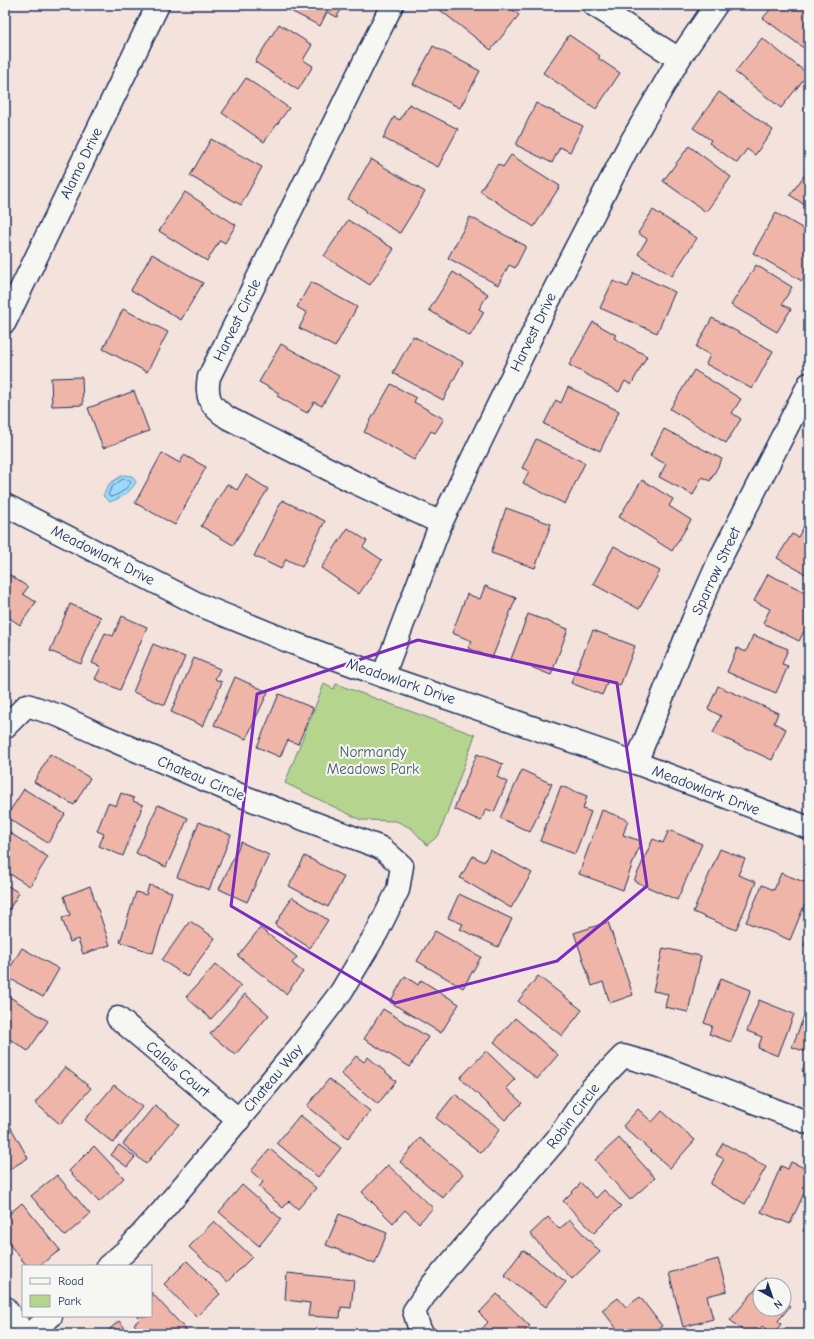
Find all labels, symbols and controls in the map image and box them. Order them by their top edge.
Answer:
street label: Alamo Drive [56,124,106,202]
street label: Harvest Circle [209,275,265,364]
street label: Harvest Drive [506,289,560,375]
street label: Meadowlark Drive [48,521,158,589]
street label: Sparrow Street [688,524,745,618]
street label: Meadowlark Drive [344,654,458,708]
park label: Normandy Meadows Park [327,743,420,778]
street label: Chateau Circle [155,752,248,805]
street label: Meadowlark Drive [650,761,763,819]
street label: Calais Court [142,1037,214,1101]
street label: Chateau Way [239,1040,307,1116]
street label: Robin Circle [542,1079,604,1152]
legend [22,1265,152,1317]
text: Road [58,1274,84,1288]
north arrow [752,1277,792,1317]
text: Park [58,1294,81,1308]
text: N [771,1297,785,1312]

